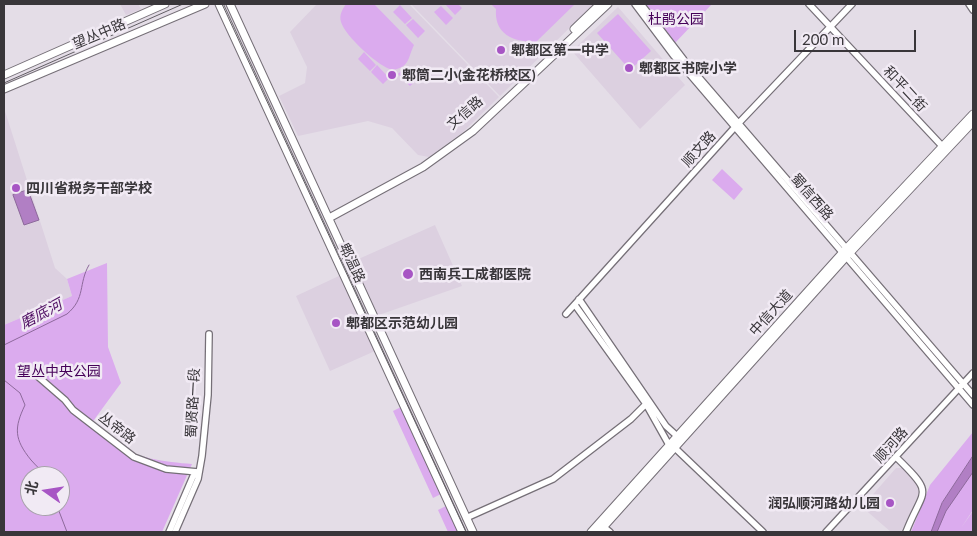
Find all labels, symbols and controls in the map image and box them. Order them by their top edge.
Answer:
park label: 杜鹃公园 [648,11,704,27]
street label: 望丛中路 [70,15,128,53]
scale bar [797,20,920,52]
text: 200 m [802,30,844,48]
place label: 郫都区第一中学 [511,42,609,58]
marker: 郫都区第一中学 [495,44,507,56]
place label: 郫都区书院小学 [639,60,737,76]
marker: 郫都区书院小学 [623,62,635,74]
street label: 和平二街 [880,63,930,115]
place label: 郫筒二小(金花桥校区) [402,67,536,83]
marker: 郫筒二小(金花桥校区) [386,69,398,81]
street label: 文信路 [444,93,486,133]
street label: 顺文路 [679,128,719,170]
street label: 蜀信西路 [787,170,837,224]
place label: 四川省税务干部学校 [26,180,152,196]
marker: 四川省税务干部学校 [10,182,22,194]
street label: 郫温路 [336,240,368,286]
place label: 西南兵工成都医院 [419,266,531,282]
marker: 西南兵工成都医院 [401,267,415,281]
street label: 中信大道 [746,287,796,339]
water label: 磨底河 [17,295,65,333]
place label: 郫都区示范幼儿园 [346,315,458,331]
marker: 郫都区示范幼儿园 [330,317,342,329]
park label: 望丛中央公园 [17,363,101,379]
street label: 蜀贤路一段 [183,368,203,438]
street label: 丛帝路 [95,408,139,448]
street label: 顺河路 [871,424,911,466]
north arrow [20,466,70,516]
text: 北 [21,479,41,496]
place label: 润弘顺河路幼儿园 [768,495,880,511]
marker: 润弘顺河路幼儿园 [884,497,896,509]

